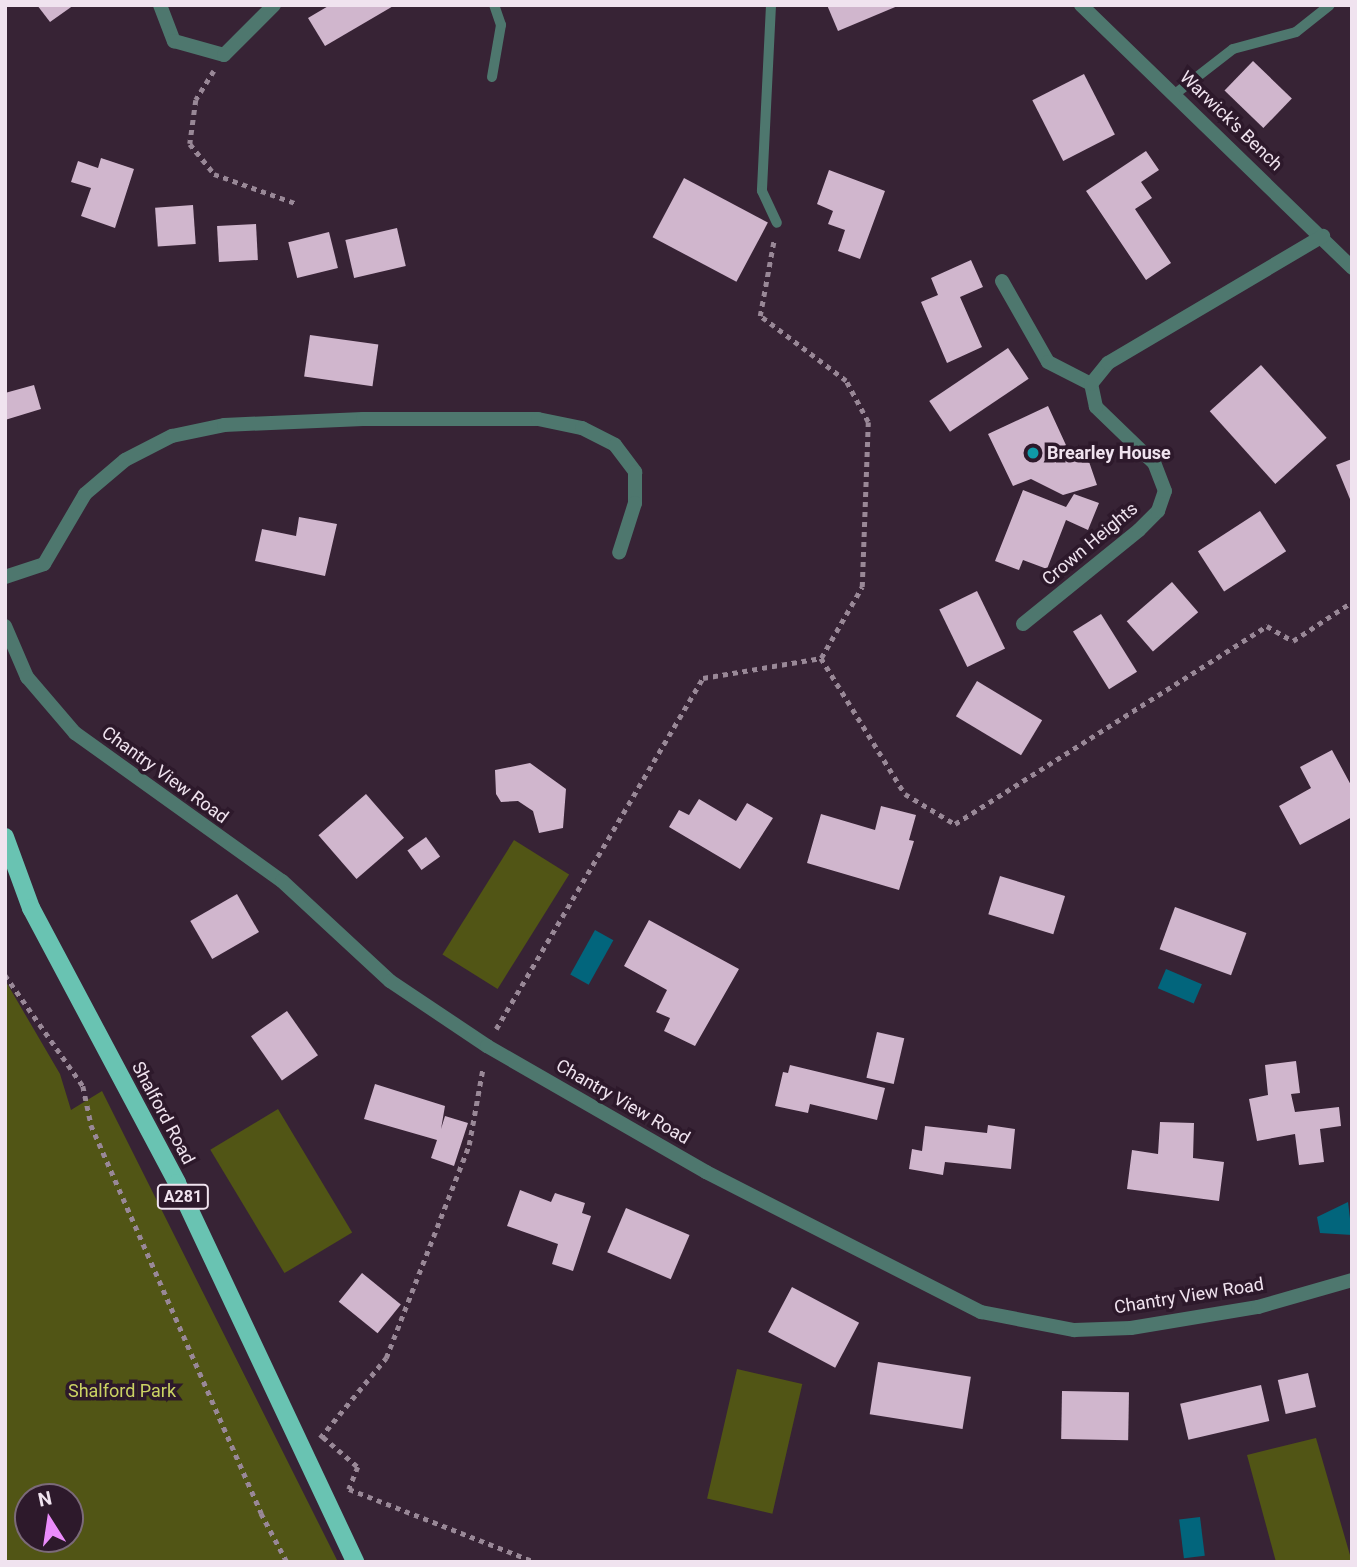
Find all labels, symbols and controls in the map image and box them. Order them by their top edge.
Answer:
street label: Warwick's Bench [1175,67,1287,175]
place label: Brearley House [1047,442,1171,464]
marker: Brearley House [1025,445,1041,461]
street label: Crown Heights [1038,498,1142,590]
street label: Chantry View Road [98,722,232,828]
street label: Chantry View Road [552,1055,694,1149]
street label: Shalford Road [127,1058,199,1168]
road number: A281 [157,1184,209,1210]
street label: Chantry View Road [1113,1274,1265,1318]
park label: Shalford Park [68,1380,176,1402]
north arrow [14,1483,84,1553]
text: N [36,1486,54,1512]

